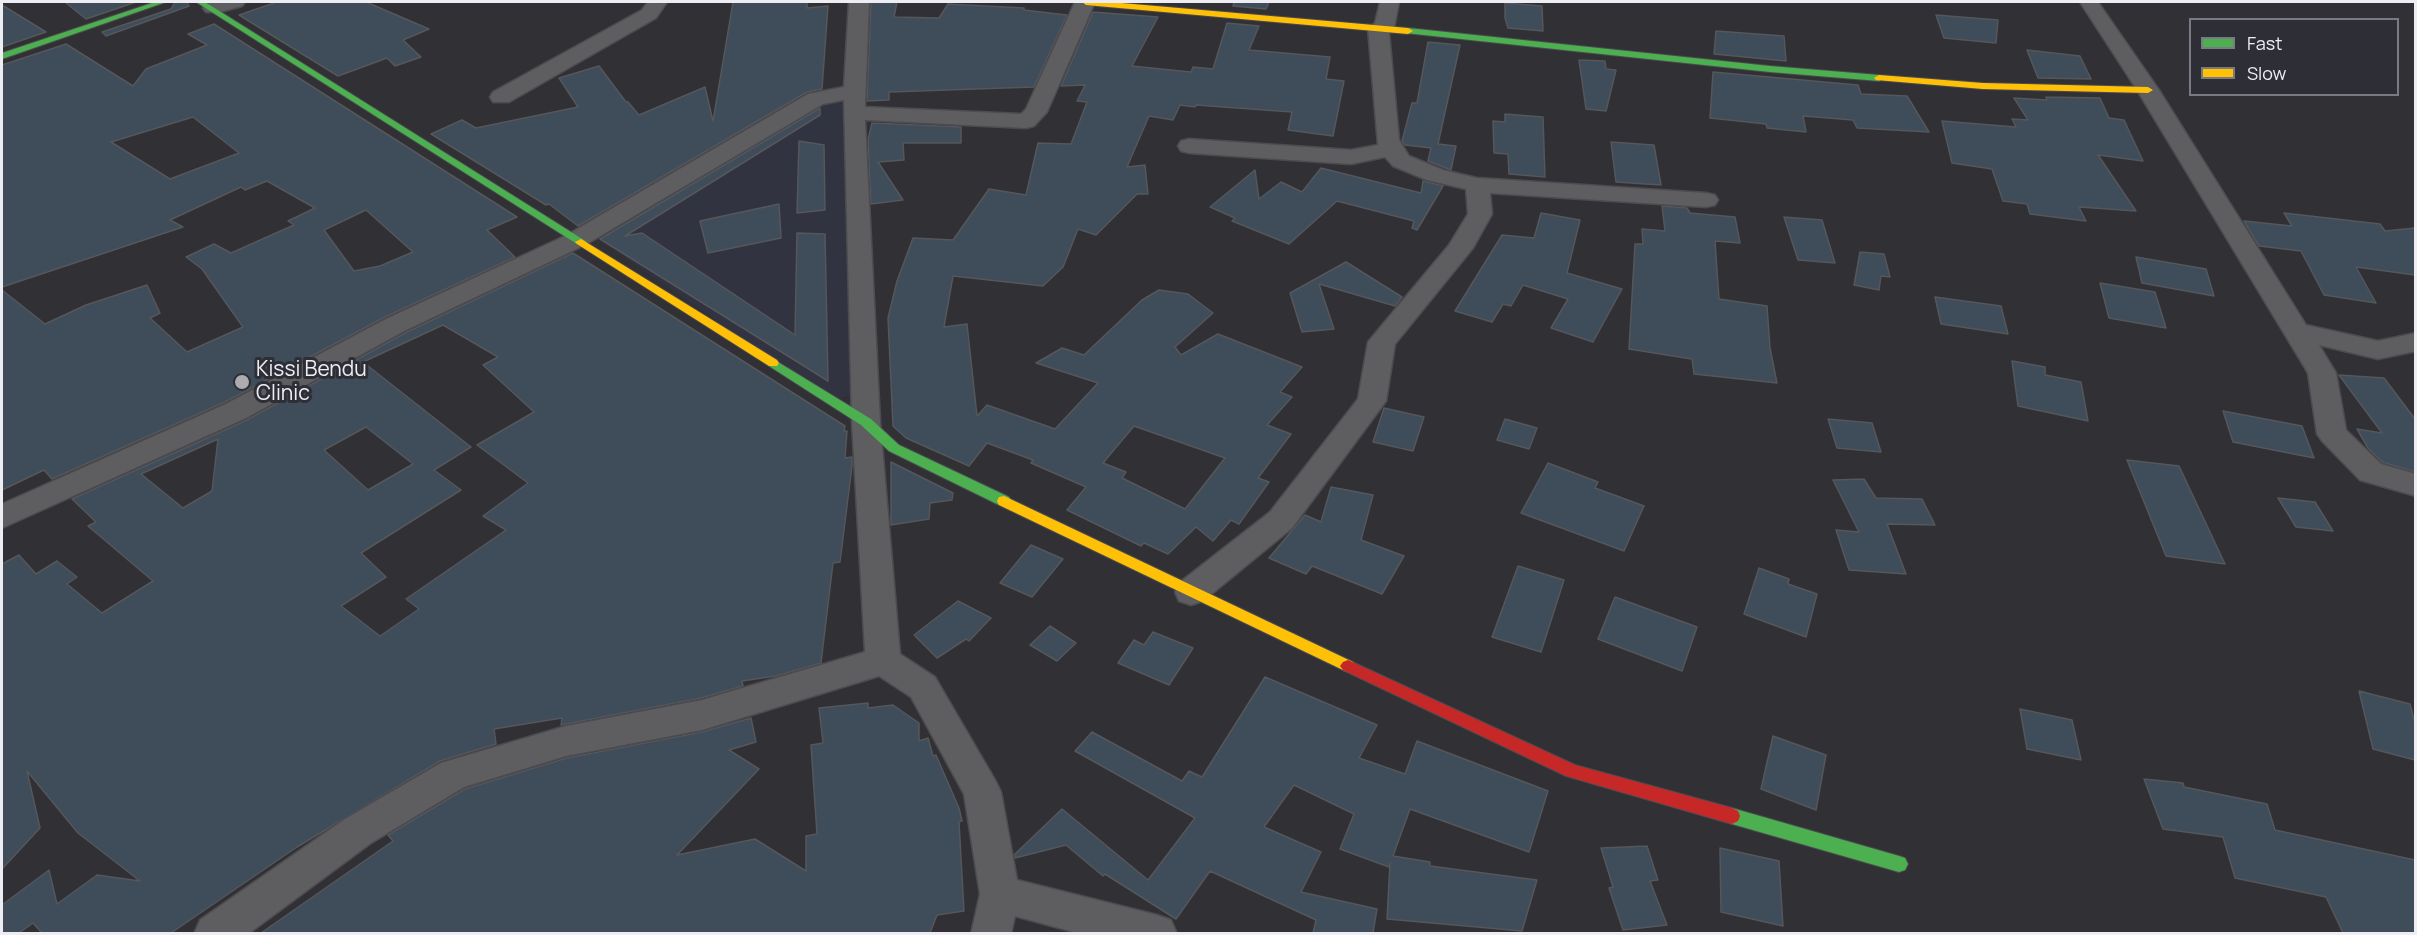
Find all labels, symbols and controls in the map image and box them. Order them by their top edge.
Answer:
legend [2189,18,2399,96]
text: Fast [2247,31,2282,55]
text: Slow [2247,61,2286,85]
place label: Kissi Bendu Clinic [256,357,367,407]
marker: Kissi Bendu Clinic [233,373,251,391]

